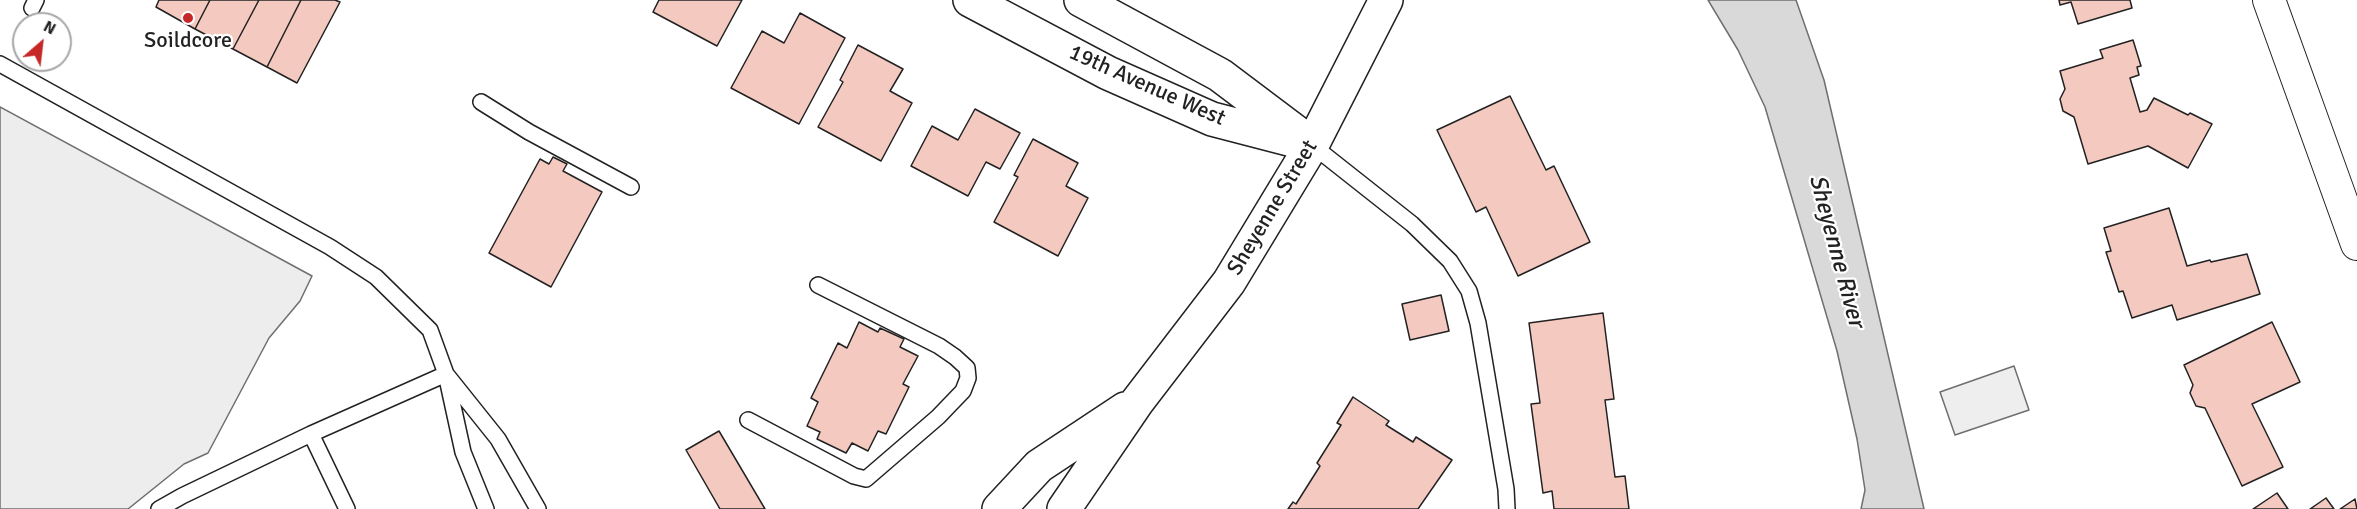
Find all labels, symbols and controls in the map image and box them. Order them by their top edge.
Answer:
marker: Soildcore [181,11,195,25]
north arrow [12,12,72,72]
text: N [40,16,59,39]
place label: Soildcore [144,28,232,54]
street label: 19th Avenue West [1065,40,1229,132]
street label: Sheyenne Street [1222,136,1324,280]
water label: Sheyenne River [1802,172,1870,330]

